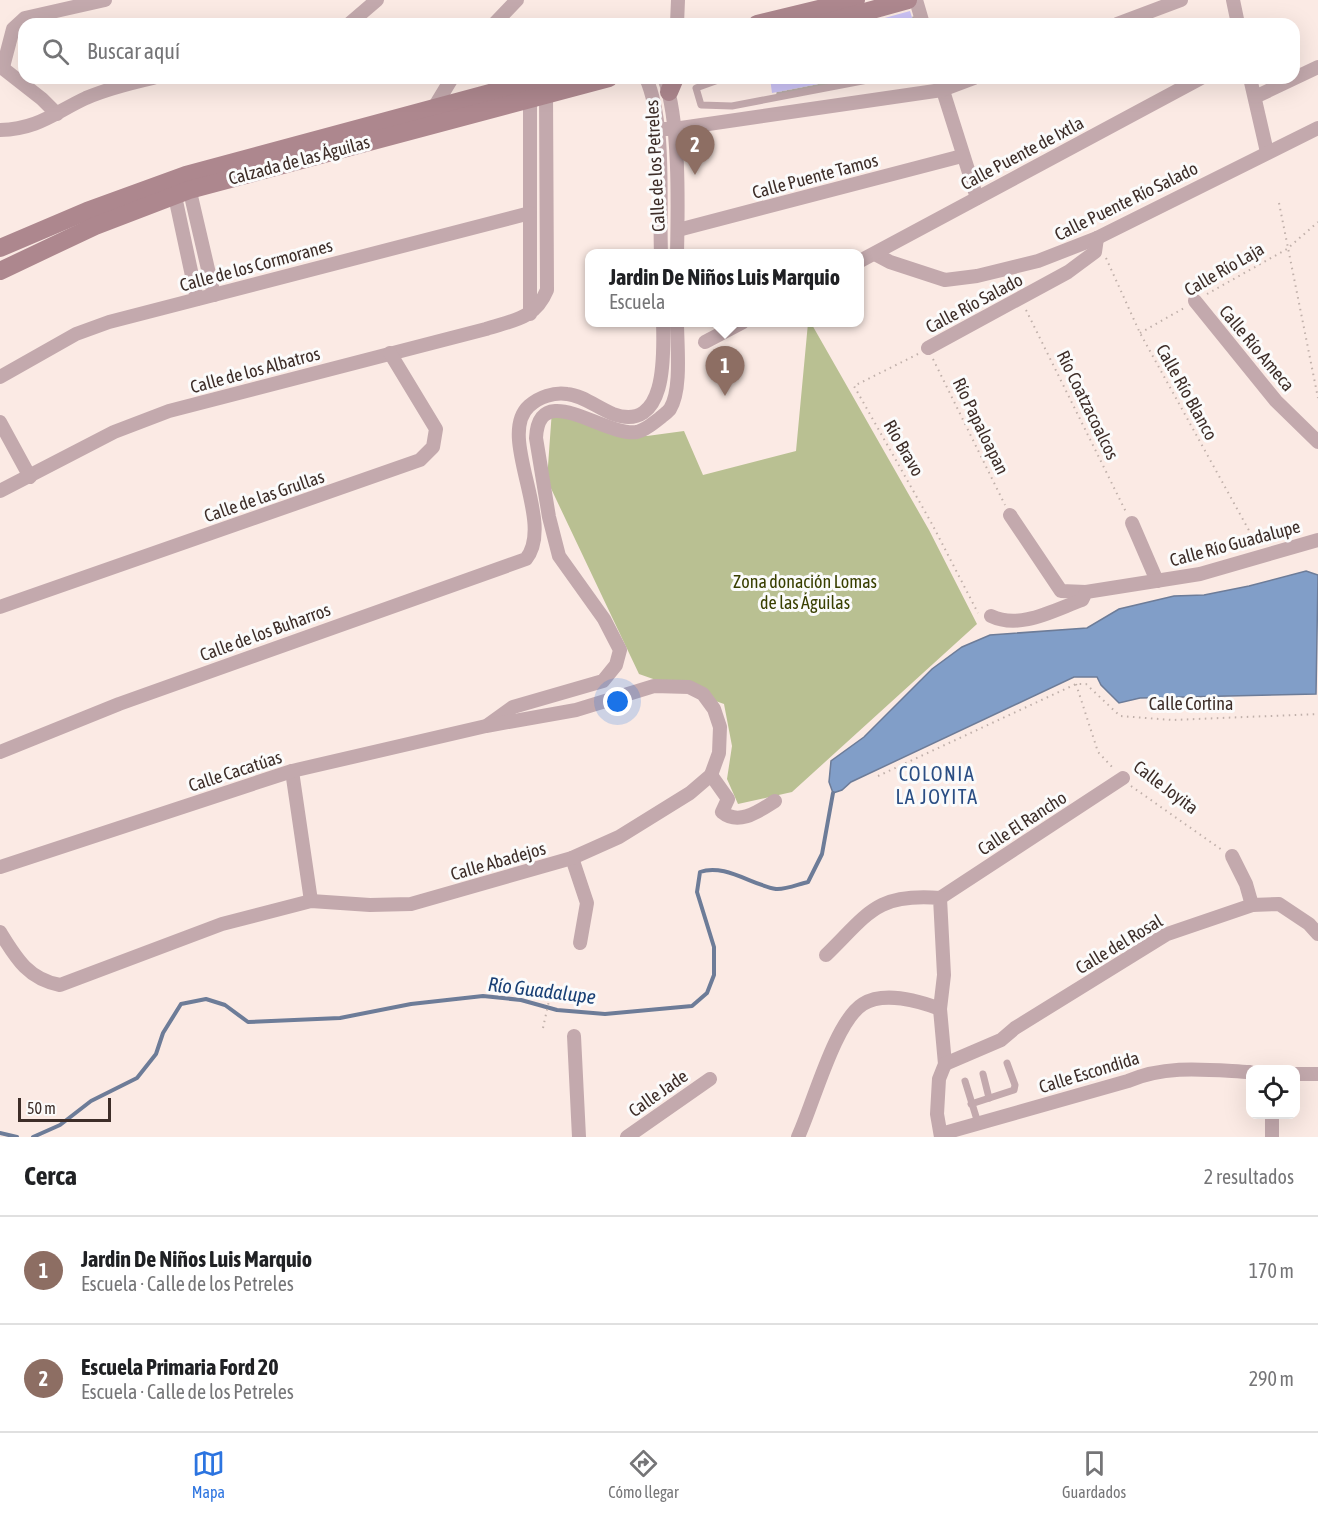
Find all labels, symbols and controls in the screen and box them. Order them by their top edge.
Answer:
search box [18,18,1300,84]
icon: search [39,35,72,68]
text: Buscar aquí [87,38,180,64]
street label: Calle de los Petreles [641,99,669,233]
street label: Calle Puente de Ixtla [957,112,1087,194]
pin: 2 [676,126,714,175]
street label: Calzada de las Águilas [226,131,372,189]
street label: Calle Puente Tamos [750,149,880,203]
street label: Calle Puente Río Salado [1051,157,1201,245]
street label: Calle de los Cormoranes [177,234,335,296]
street label: Calle Río Laja [1180,238,1268,300]
popup [585,249,864,327]
text: Jardin De Niños Luis Marquio [609,264,840,290]
street label: Calle Río Salado [922,269,1026,337]
text: Escuela [609,290,665,313]
street label: Calle Río Ameca [1215,301,1299,395]
street label: Calle Río Blanco [1152,341,1222,443]
street label: Calle de los Albatros [188,343,322,397]
pin: 1 [706,346,744,396]
street label: Río Coatzacoalcos [1053,347,1123,463]
street label: Río Papaloapan [949,374,1013,478]
street label: Río Bravo [880,416,928,480]
street label: Calle de las Grullas [201,466,327,526]
street label: Calle Río Guadalupe [1167,515,1303,571]
park label: Zona donación Lomas de las Águilas [733,571,877,613]
street label: Calle de los Buharros [197,599,333,665]
your location [603,687,632,716]
street label: Calle Cortina [1149,693,1233,714]
street label: Calle Cacatúas [186,746,284,796]
street label: Calle Joyita [1129,756,1203,818]
district label: COLONIA LA JOYITA [895,762,979,808]
street label: Calle El Rancho [974,787,1070,859]
street label: Calle Abadejos [448,837,548,885]
street label: Calle del Rosal [1072,910,1166,978]
water label: Río Guadalupe [487,972,597,1008]
street label: Calle Escondida [1036,1047,1142,1097]
street label: Calle Jade [624,1065,692,1121]
map controls [1246,1065,1300,1119]
button: locate [1246,1065,1300,1119]
scale bar [18,1095,111,1122]
text: 50 m [27,1099,56,1117]
text: Cerca [24,1161,77,1191]
text: 2 resultados [1204,1165,1294,1188]
text: Jardin De Niños Luis Marquio [81,1246,312,1272]
text: 1 [39,1259,48,1282]
text: 170 m [1249,1259,1294,1282]
text: Escuela · Calle de los Petreles [81,1272,294,1295]
text: Escuela Primaria Ford 20 [81,1354,279,1380]
text: 2 [39,1367,48,1390]
text: 290 m [1249,1367,1294,1390]
text: Escuela · Calle de los Petreles [81,1380,294,1403]
tab: Mapa [192,1447,225,1501]
tab: Cómo llegar [608,1447,679,1501]
tab: Guardados [1062,1447,1126,1501]

